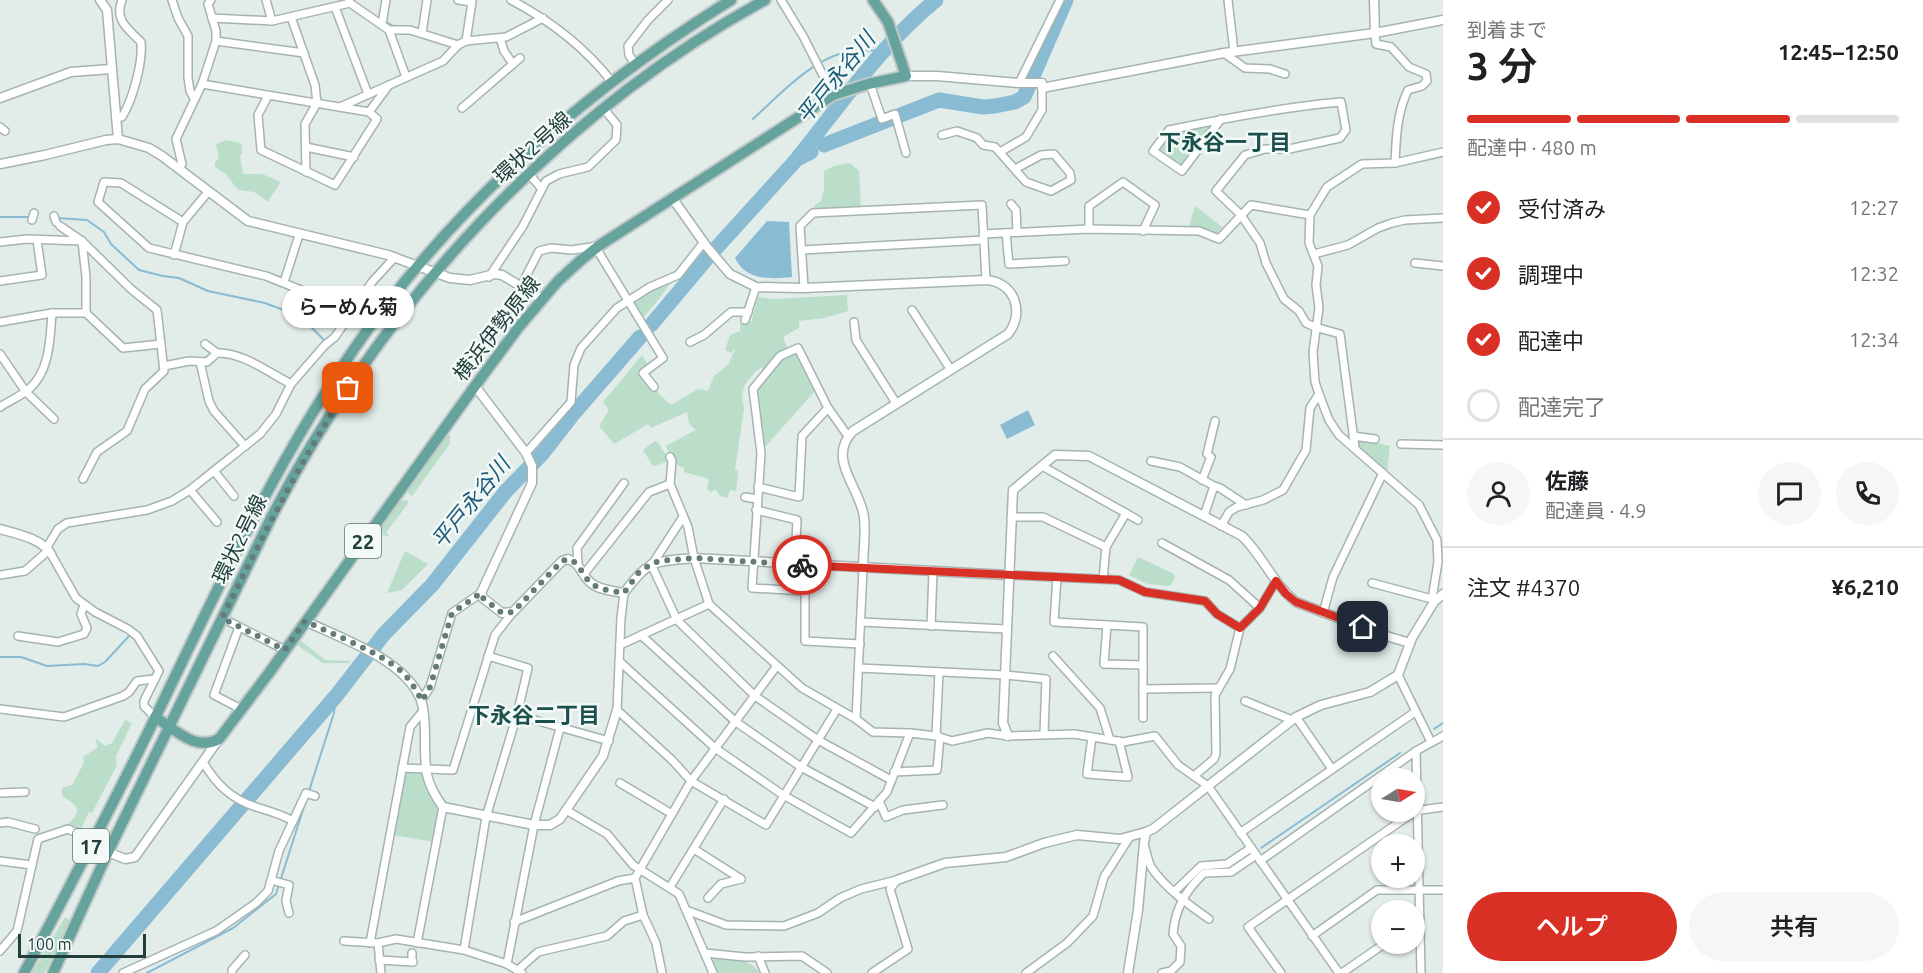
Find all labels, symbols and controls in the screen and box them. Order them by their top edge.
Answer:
text: 到着まで [1467,18,1547,41]
water label: 平戸永谷川 [791,25,881,128]
text: 12:45–12:50 [1778,39,1899,64]
text: 3 分 [1467,44,1537,87]
street label: 環状2号線 [488,106,576,188]
district label: 下永谷一丁目 [1159,129,1291,154]
text: 配達中 · 480 m [1467,136,1597,159]
icon: check [1467,191,1500,224]
text: 受付済み [1518,196,1606,221]
text: 12:27 [1849,196,1899,219]
icon: check [1467,257,1500,290]
text: 調理中 [1518,262,1584,287]
text: 12:32 [1849,262,1899,285]
street label: 横浜伊勢原線 [448,271,544,385]
callout: らーめん菊 [282,286,414,328]
text: らーめん菊 [298,295,398,318]
icon: check [1467,323,1500,356]
text: 配達中 [1518,328,1584,353]
text: 12:34 [1849,328,1899,351]
pin [322,362,373,413]
icon: bag [331,371,364,404]
text: 配達完了 [1518,394,1606,419]
water label: 平戸永谷川 [426,450,516,553]
button: person [1467,462,1530,525]
button: chat [1758,462,1821,525]
button: phone [1836,462,1899,525]
text: 佐藤 [1545,468,1589,493]
street label: 環状2号線 [207,491,271,587]
text: 配達員 · 4.9 [1545,499,1647,522]
road number: 22 [345,524,381,558]
courier [772,535,832,595]
icon: bike [786,549,819,582]
text: ¥6,210 [1832,574,1899,599]
text: 注文 #4370 [1467,575,1580,600]
pin [1337,601,1388,652]
icon: home [1346,610,1379,643]
district label: 下永谷二丁目 [468,702,600,727]
north arrow [1371,768,1425,822]
map controls [1371,768,1425,954]
road number: 17 [73,829,109,863]
button: + [1371,834,1425,888]
button: ヘルプ [1467,892,1677,961]
button: 共有 [1689,892,1899,961]
button: − [1371,900,1425,954]
scale bar [18,931,146,958]
text: 100 m [27,935,72,953]

